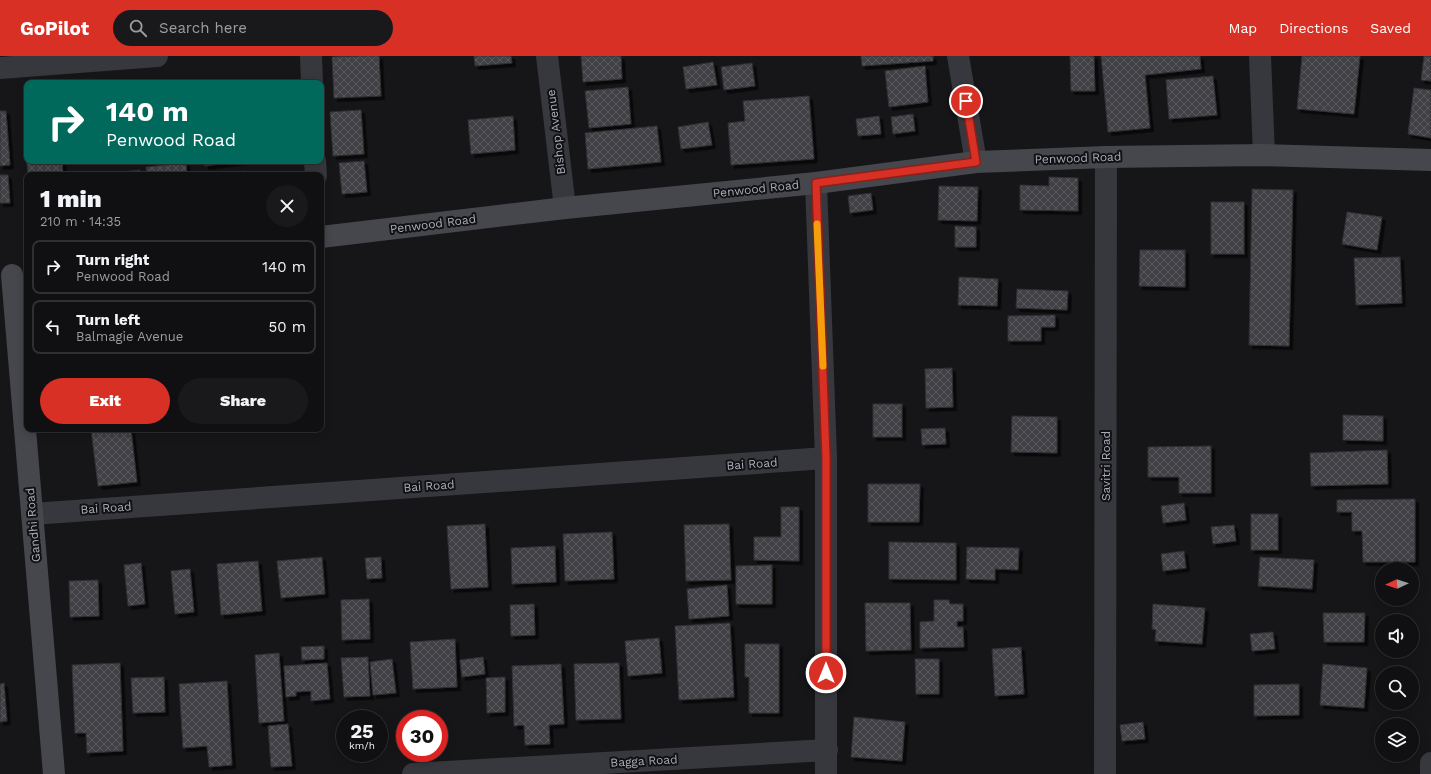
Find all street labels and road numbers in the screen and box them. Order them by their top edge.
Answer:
street label: Bishop Avenue [544,89,568,175]
street label: Penwood Road [1034,149,1122,167]
street label: Penwood Road [712,178,800,200]
street label: Penwood Road [389,212,477,236]
street label: Savitri Road [1099,431,1113,501]
street label: Bai Road [726,455,778,473]
street label: Bai Road [403,477,455,495]
street label: Gandhi Road [23,487,43,563]
street label: Bai Road [80,499,132,517]
street label: Bagga Road [610,752,678,770]

